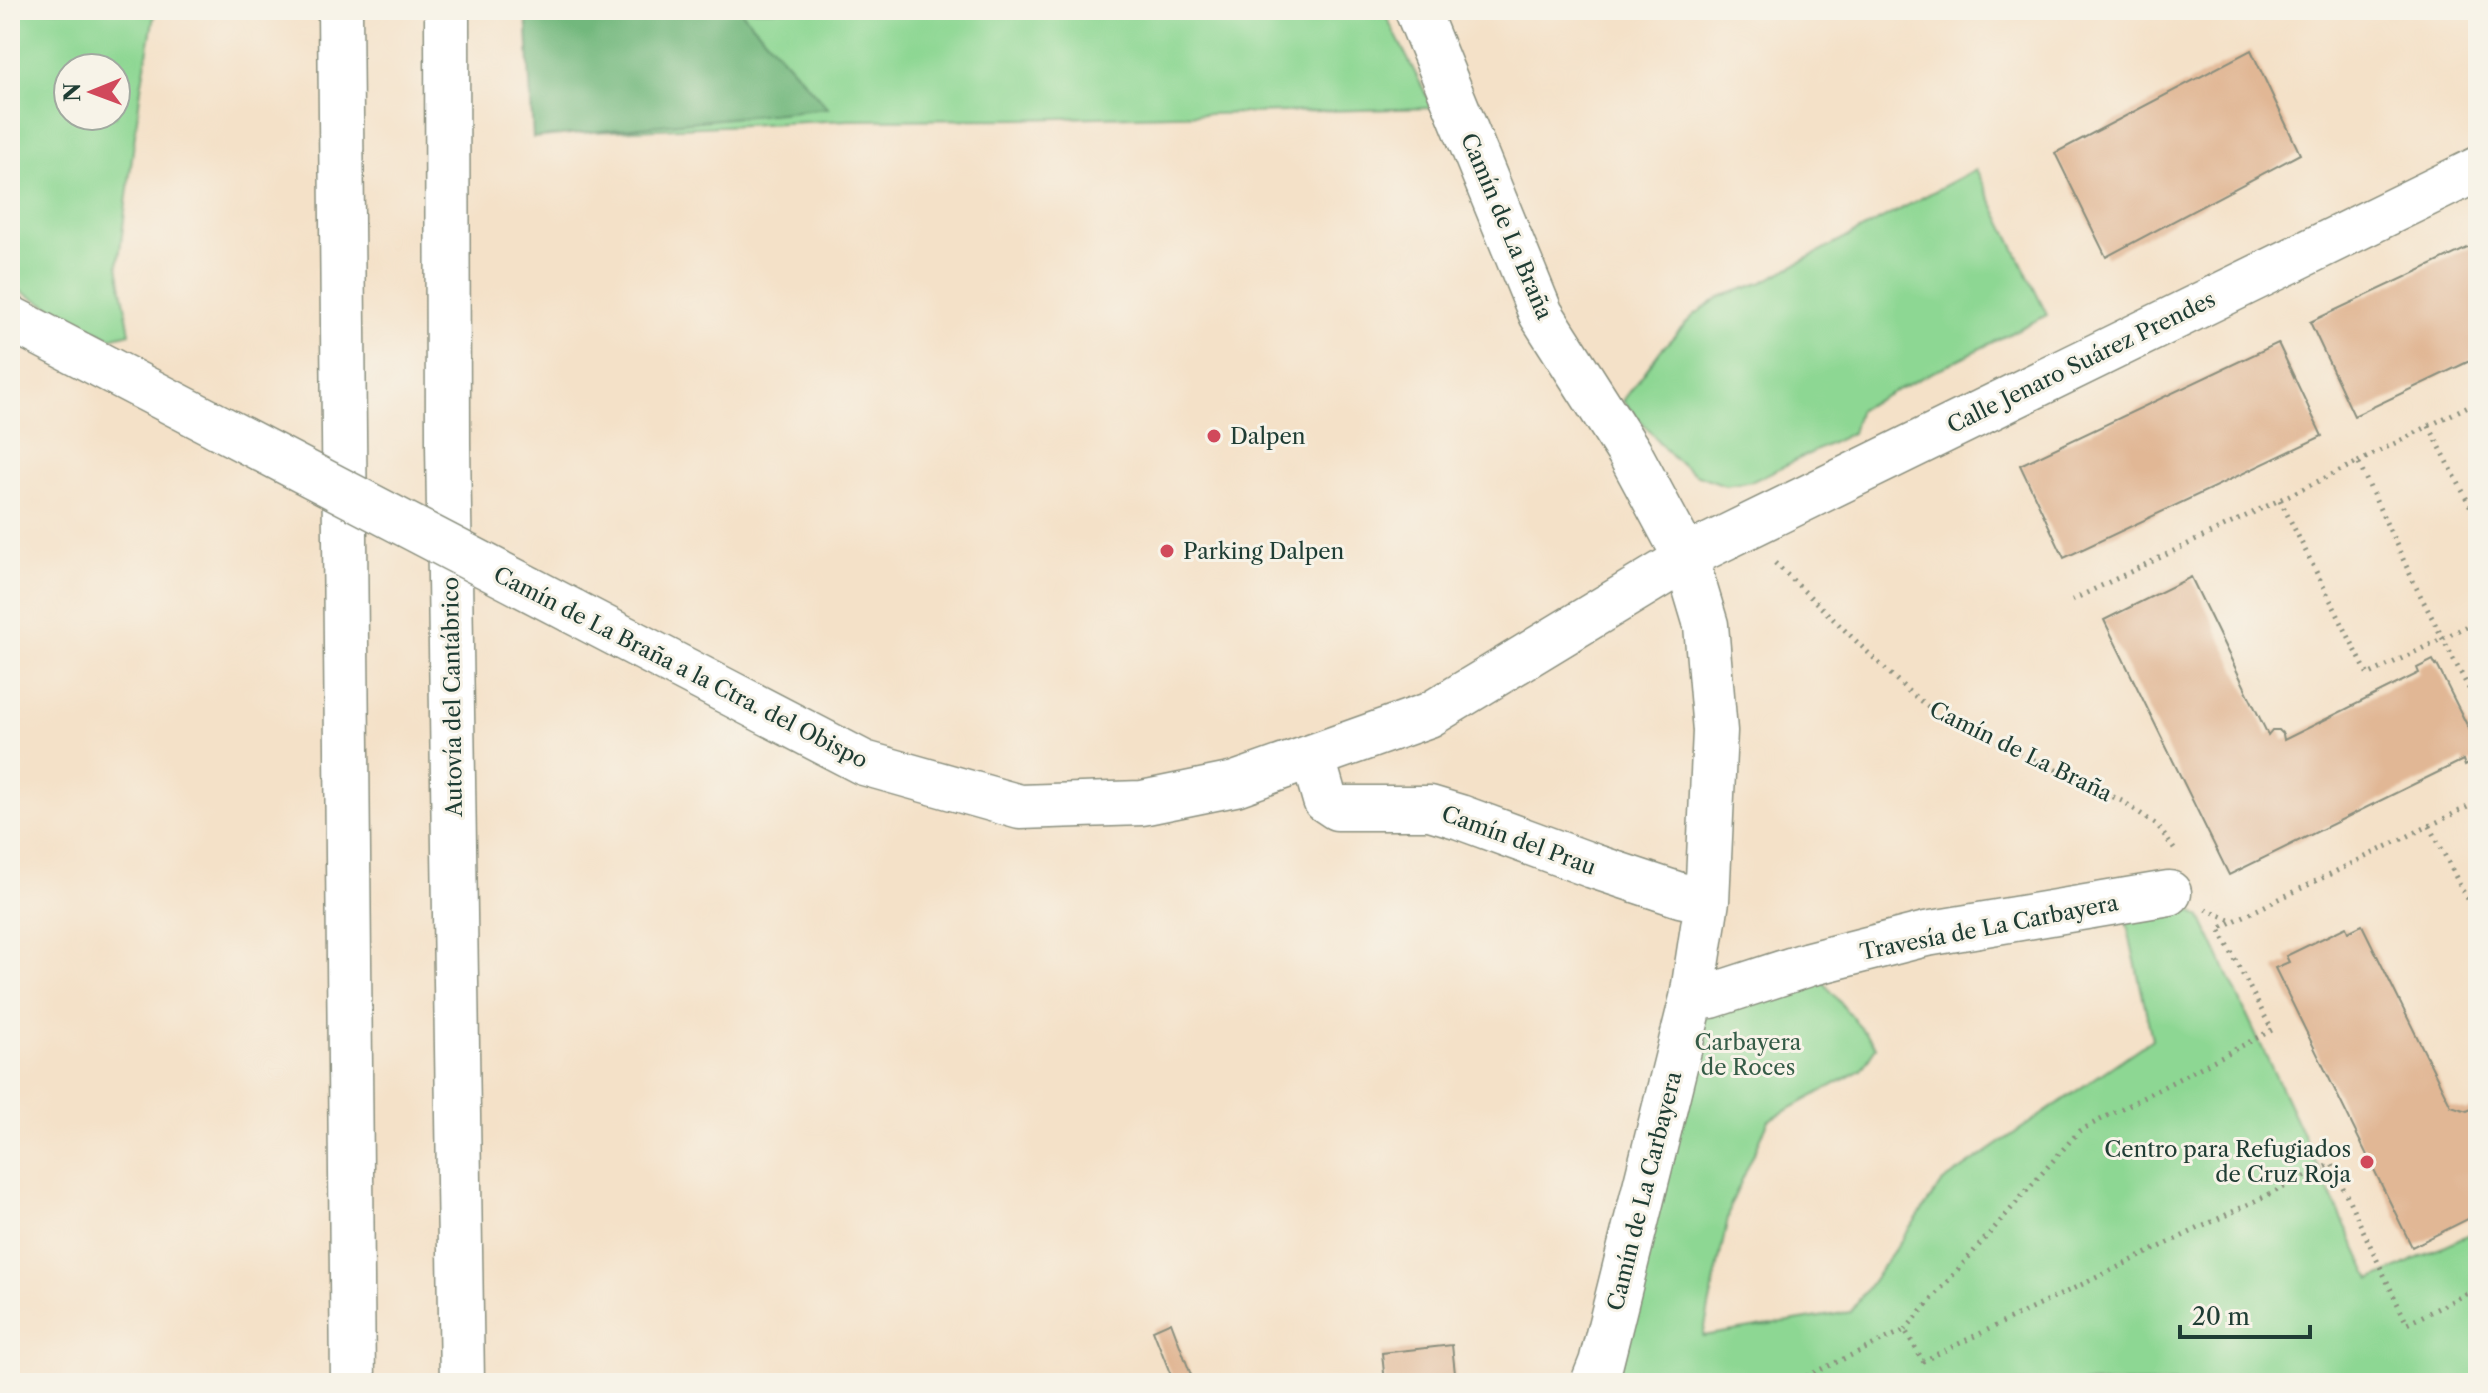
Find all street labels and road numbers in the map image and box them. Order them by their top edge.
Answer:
street label: Camín de La Braña [1455,129,1558,324]
street label: Calle Jenaro Suárez Prendes [1943,286,2220,439]
street label: Camín de La Braña a la Ctra. del Obispo [489,561,872,774]
street label: Autovía del Cantábrico [437,577,468,818]
street label: Camín de La Braña [1925,696,2117,808]
street label: Camín del Prau [1438,800,1600,881]
street label: Travesía de La Carbayera [1858,889,2121,966]
street label: Camín de La Carbayera [1602,1068,1687,1313]

